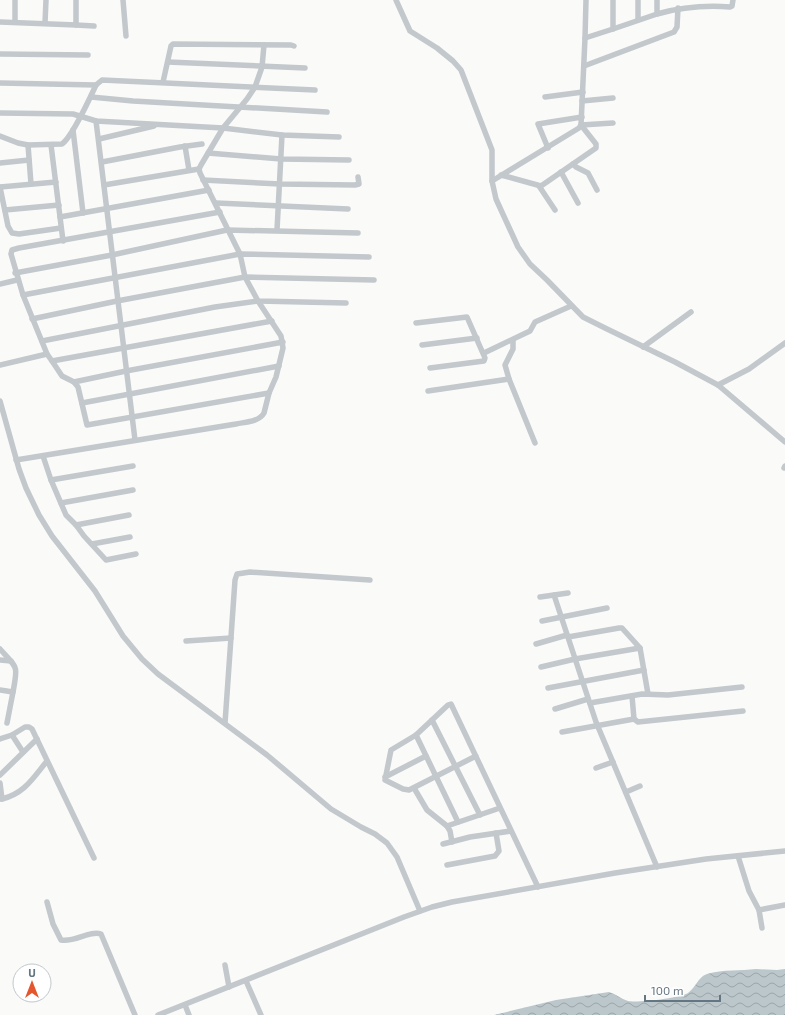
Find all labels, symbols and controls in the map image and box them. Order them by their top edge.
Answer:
north arrow [12,963,52,1003]
text: U [28,966,36,979]
scale bar [645,977,720,1003]
text: 100 m [651,983,683,997]

